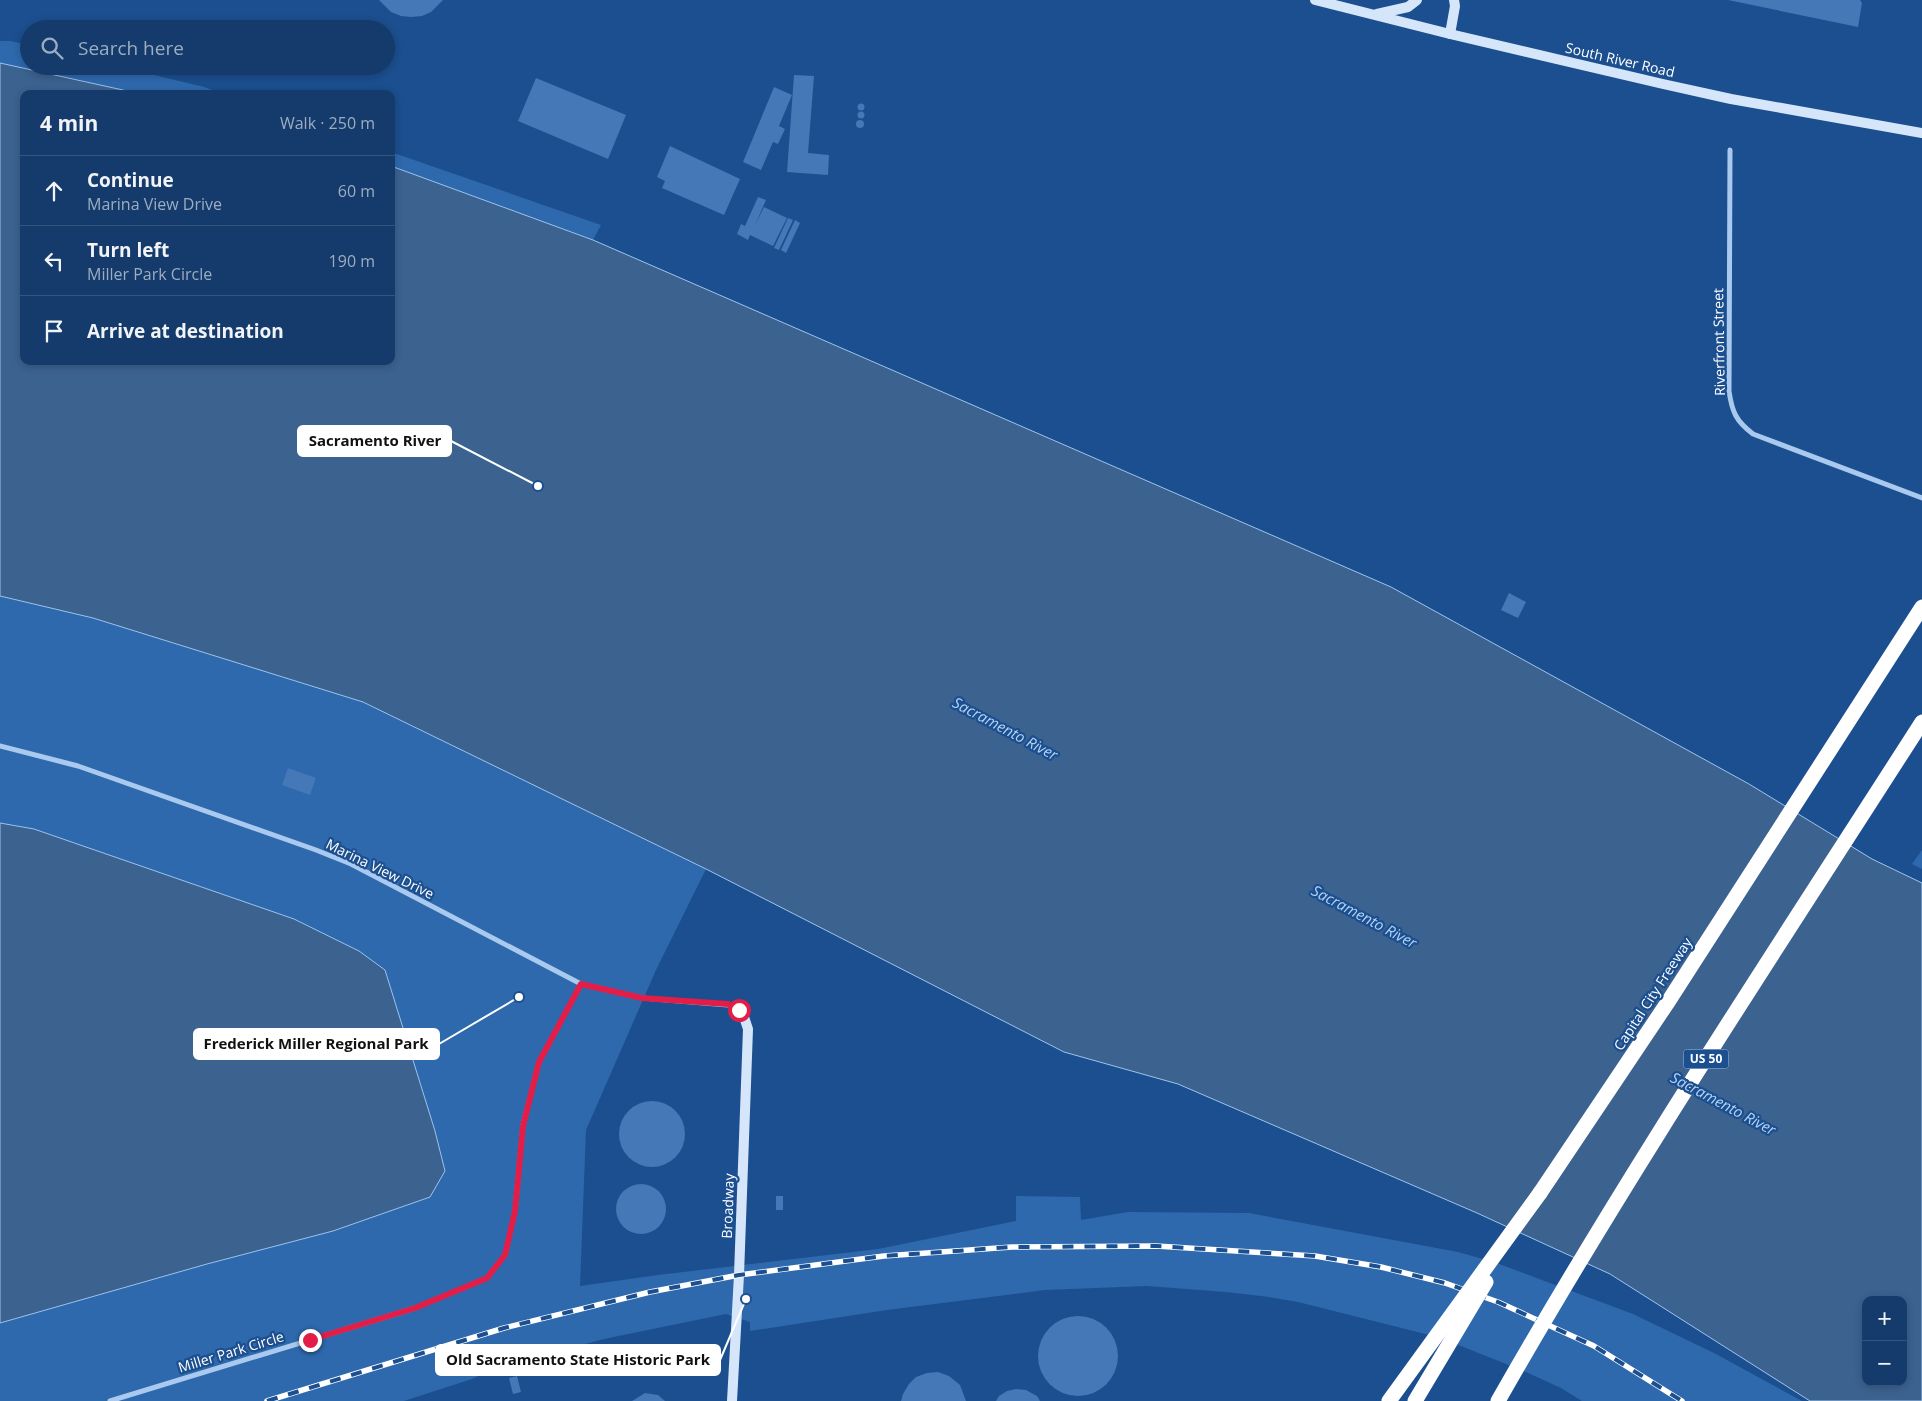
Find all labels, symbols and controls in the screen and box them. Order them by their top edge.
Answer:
search box [20,20,395,75]
icon: search [38,34,66,62]
text: Search here [78,35,184,61]
street label: South River Road [1564,38,1677,81]
text: 4 min [40,109,98,137]
text: Walk · 250 m [280,112,375,134]
text: Continue [87,167,174,193]
icon: ahead [40,177,68,205]
text: 60 m [338,180,375,202]
text: Marina View Drive [87,193,222,215]
text: Turn left [87,237,169,263]
icon: left [40,247,68,275]
text: 190 m [329,250,375,272]
text: Miller Park Circle [87,263,212,285]
street label: Riverfront Street [1708,288,1729,396]
icon: arrive [40,317,68,345]
text: Arrive at destination [87,318,284,344]
callout: Sacramento River [298,426,451,456]
text: Sacramento River [309,430,442,450]
water label: Sacramento River [949,692,1062,765]
street label: Marina View Drive [323,834,438,903]
water label: Sacramento River [1308,880,1421,953]
street label: Capital City Freeway [1609,933,1697,1054]
route start [728,999,751,1022]
callout: Frederick Miller Regional Park [194,1029,439,1059]
text: Frederick Miller Regional Park [203,1033,429,1053]
road number: US 50 [1684,1050,1728,1068]
water label: Sacramento River [1667,1067,1780,1140]
street label: Broadway [717,1172,738,1239]
map controls [1862,1296,1907,1386]
button: + [1862,1296,1907,1341]
street label: Miller Park Circle [176,1326,286,1377]
route end [299,1329,322,1352]
button: − [1862,1341,1907,1386]
callout: Old Sacramento State Historic Park [436,1345,720,1375]
text: Old Sacramento State Historic Park [446,1349,711,1369]

